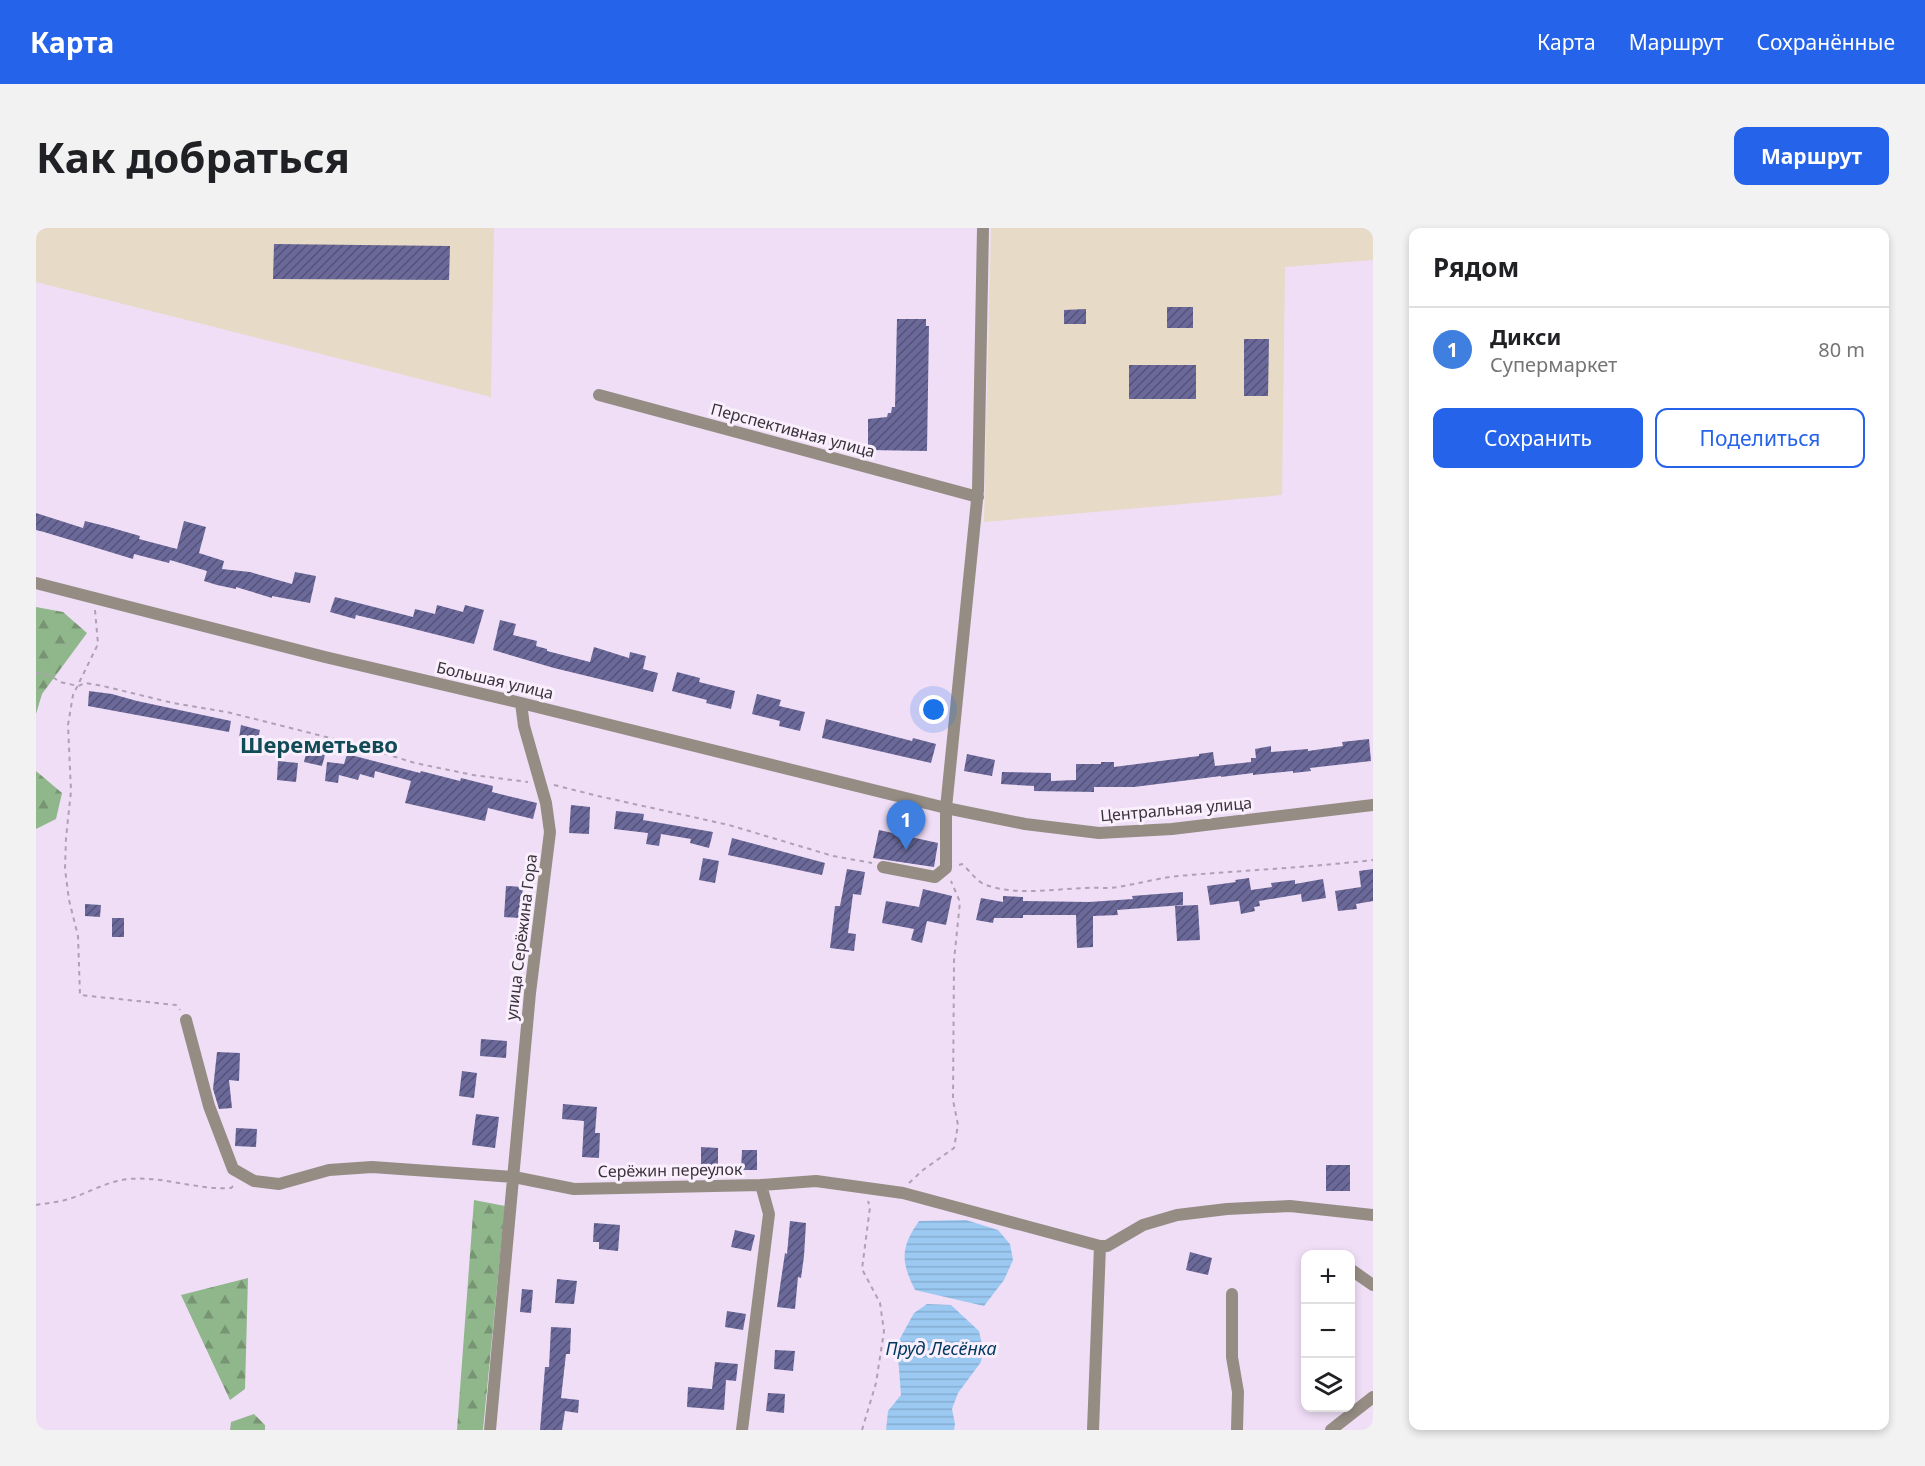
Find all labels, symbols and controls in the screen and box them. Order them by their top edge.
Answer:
text: Карта [30,23,114,61]
text: Карта [1537,28,1596,56]
text: Маршрут [1629,28,1724,56]
text: Сохранённые [1757,28,1895,56]
button: Маршрут [1734,127,1889,185]
text: Как добраться [36,128,350,185]
text: Рядом [1433,249,1519,285]
text: Дикси [1490,321,1561,351]
text: 1 [1447,336,1458,363]
text: 80 m [1818,336,1865,363]
text: Супермаркет [1490,351,1617,378]
street label: Перспективная улица [709,397,877,463]
button: Сохранить [1433,408,1643,468]
button: Поделиться [1655,408,1865,468]
street label: Большая улица [434,656,556,704]
your location [919,695,948,724]
district label: Шереметьево [240,729,398,759]
street label: Центральная улица [1099,791,1253,827]
pin: 1 [886,800,926,850]
street label: улица Серёжина Гора [500,853,542,1021]
street label: Серёжин переулок [597,1158,743,1182]
map controls [1301,1250,1355,1412]
button: + [1301,1250,1355,1304]
button: − [1301,1304,1355,1358]
water label: Пруд Лесёнка [885,1336,997,1360]
button: layers [1301,1358,1355,1412]

